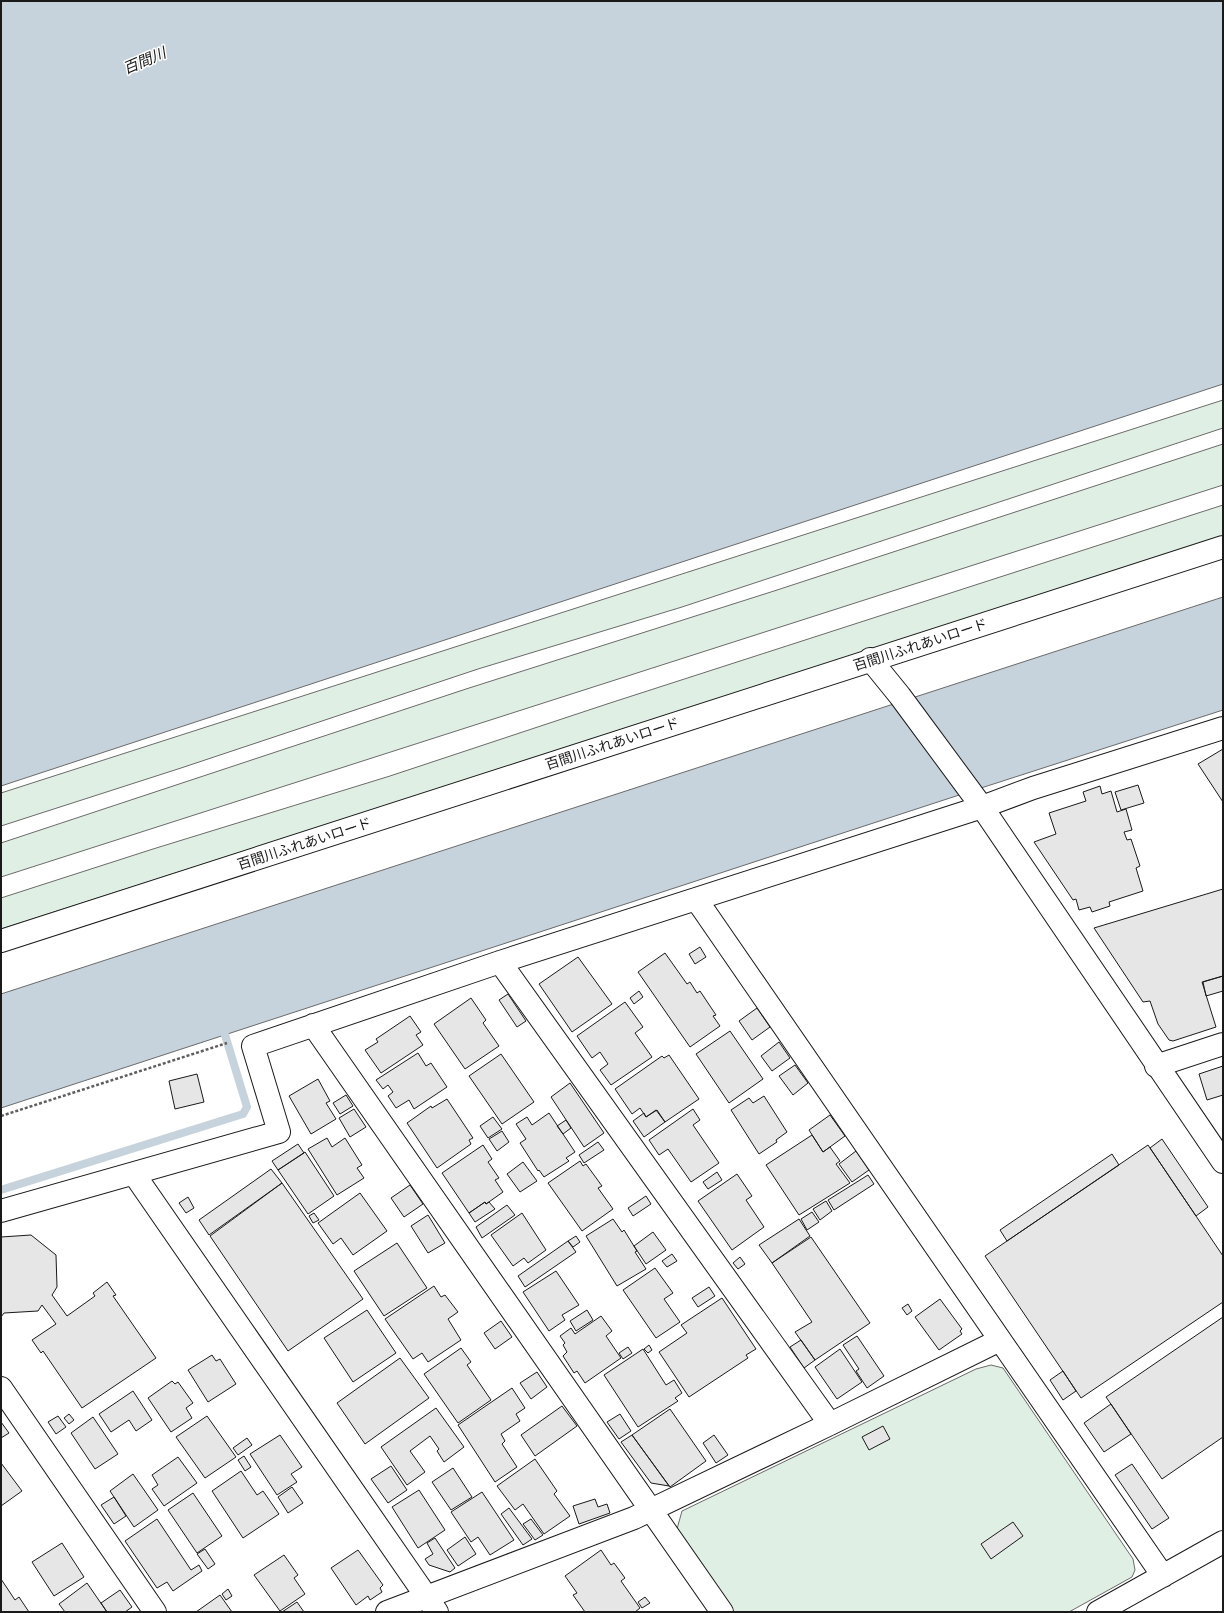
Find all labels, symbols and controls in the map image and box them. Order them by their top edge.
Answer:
water label: 百間川 [120,42,170,77]
street label: 百間川ふれあいロード [851,614,989,674]
street label: 百間川ふれあいロード [543,713,681,773]
street label: 百間川ふれあいロード [235,813,373,873]

